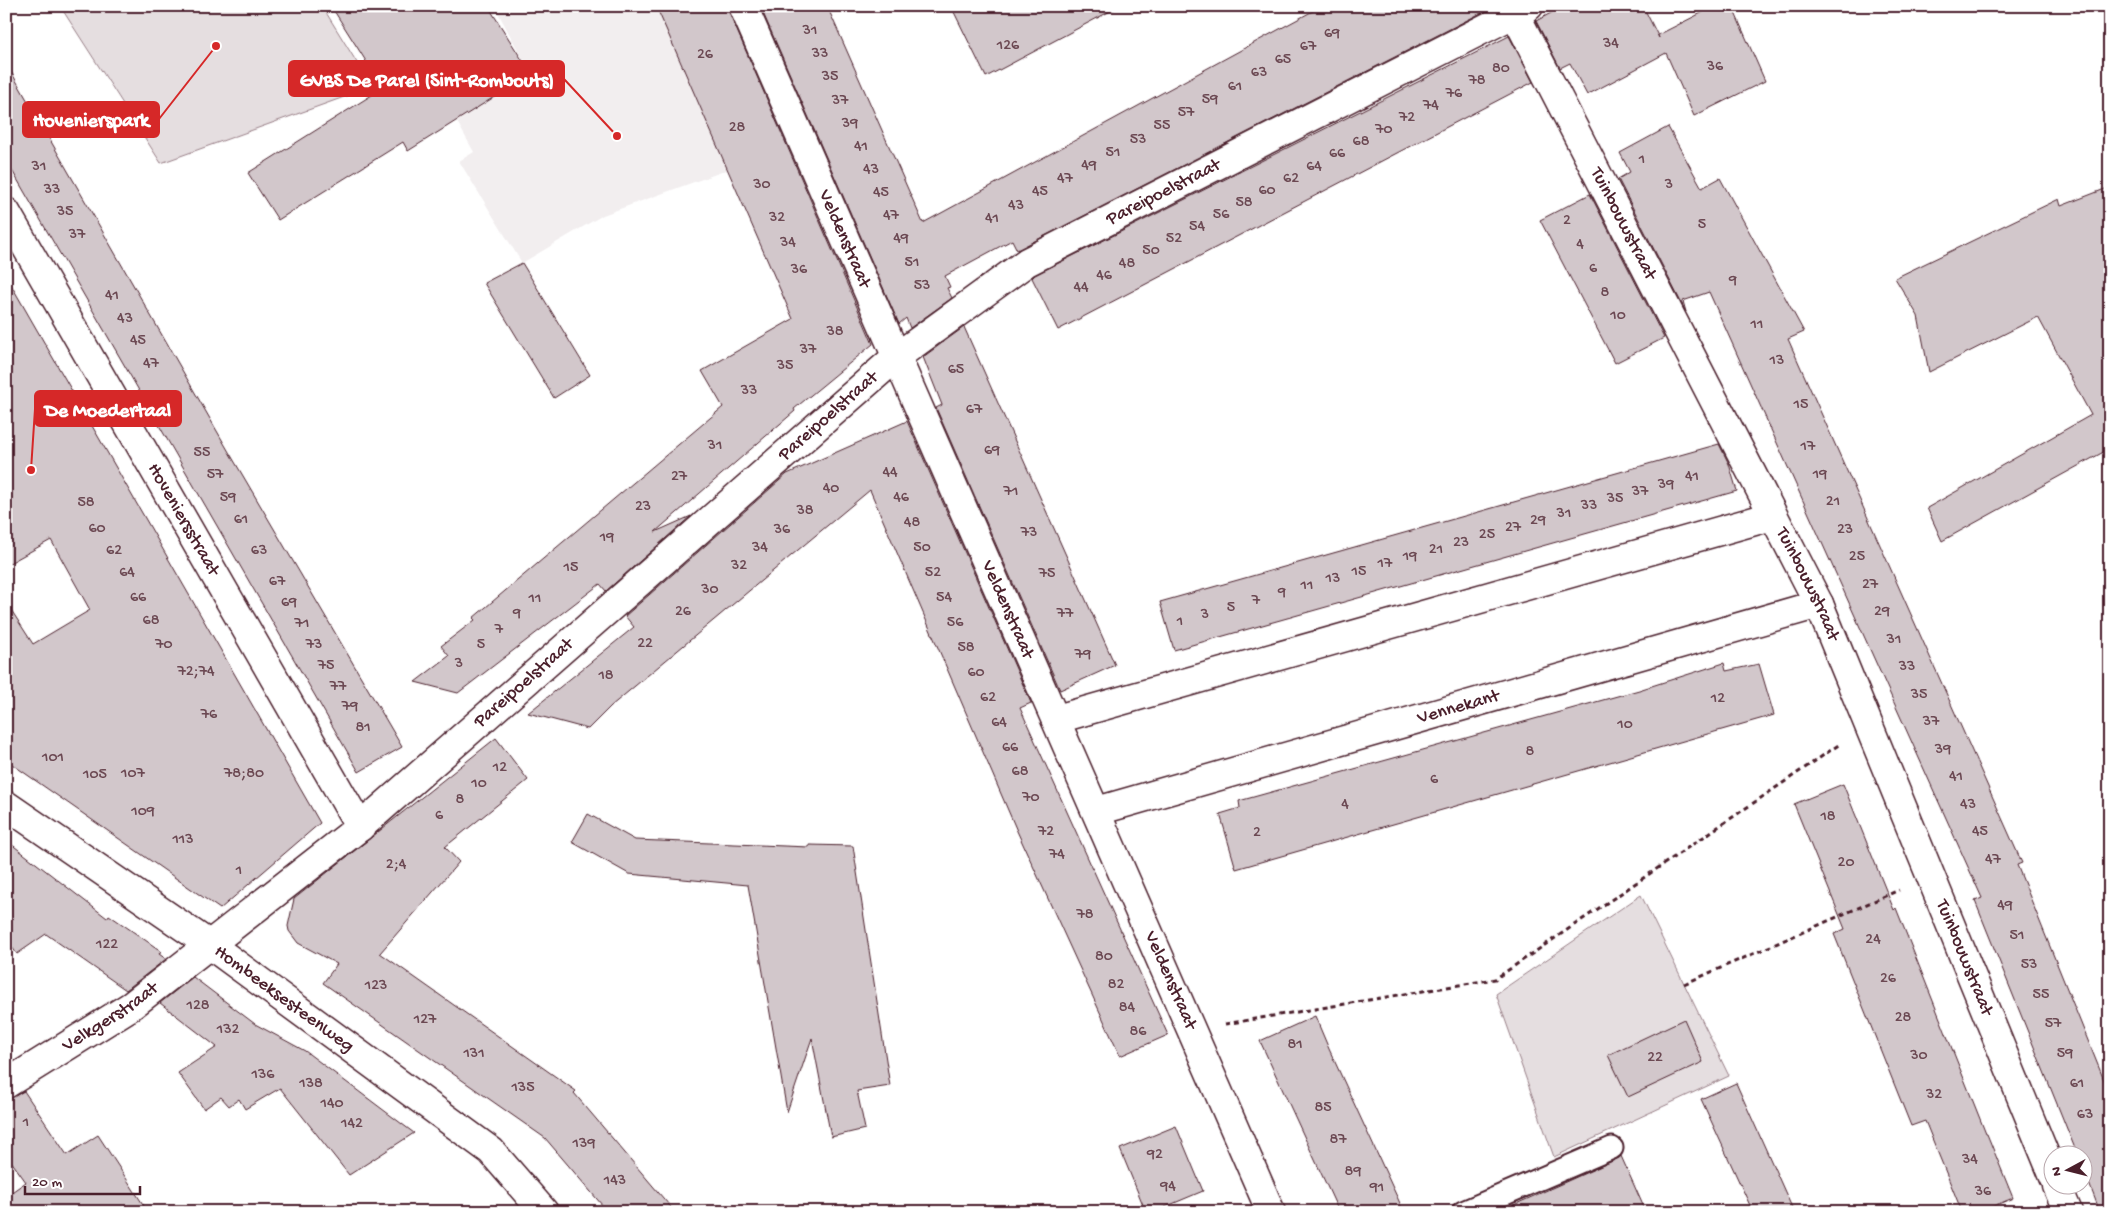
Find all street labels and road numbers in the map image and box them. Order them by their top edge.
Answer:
street label: Pareipoelstraat [1102,153,1227,232]
street label: Tuinbouwstraat [1584,163,1663,286]
street label: Veldenstraat [812,185,877,294]
street label: Pareipoelstraat [773,365,885,467]
street label: Hoveniersstraat [142,459,226,582]
street label: Tuinbouwstraat [1770,523,1845,646]
street label: Veldenstraat [975,556,1040,664]
street label: Pareipoelstraat [468,632,580,734]
street label: Vennekant [1414,684,1504,730]
street label: Tuinbouwstraat [1930,895,1999,1021]
street label: Veldenstraat [1138,927,1203,1035]
street label: Hombeeksesteenweg [209,940,359,1058]
street label: Velkgerstraat [57,976,165,1058]

